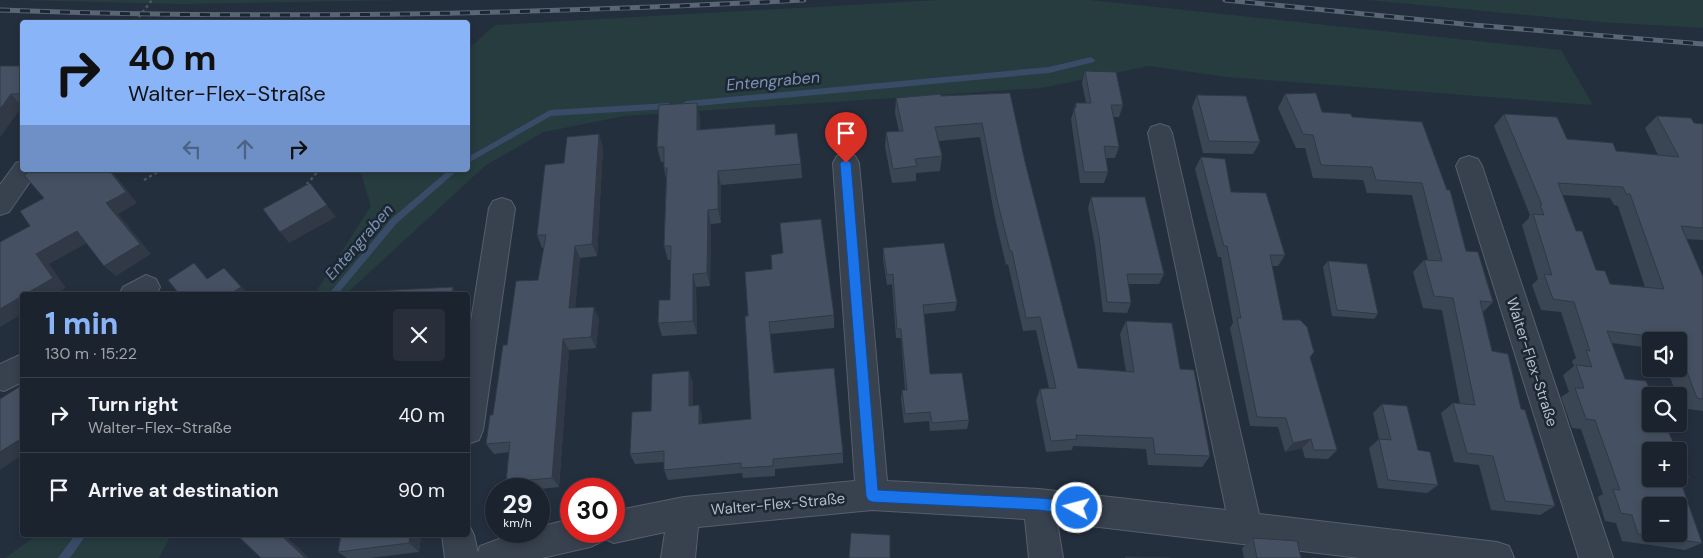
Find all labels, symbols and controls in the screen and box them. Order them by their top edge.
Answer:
text: 40 m [128,35,217,81]
icon: right [45,40,110,105]
water label: Entengraben [725,66,821,96]
text: Walter-Flex-Straße [128,79,326,108]
pin [825,112,867,163]
icon: arrive [832,119,860,147]
icon: left [178,135,206,163]
icon: ahead [231,135,259,163]
icon: right [284,135,312,163]
water label: Entengraben [320,200,398,284]
street label: Walter-Flex-Straße [1502,295,1562,429]
text: 1 min [45,304,118,343]
button: close [393,309,445,361]
map controls [1642,332,1687,542]
button: sound [1642,332,1687,377]
text: 130 m · 15:22 [45,343,137,364]
button: search [1642,387,1687,432]
text: Turn right [88,392,178,417]
icon: right [45,401,73,429]
text: 40 m [398,403,445,428]
text: Walter-Flex-Straße [88,417,232,438]
button: + [1642,442,1687,487]
icon: arrive [45,476,73,504]
text: Arrive at destination [88,478,279,503]
text: 90 m [398,478,445,503]
speed limit sign: 30 [560,478,625,543]
position arrow [1050,481,1102,533]
text: 29 [502,488,533,521]
street label: Walter-Flex-Straße [710,488,846,520]
button: − [1642,497,1687,542]
text: km/h [503,515,532,531]

